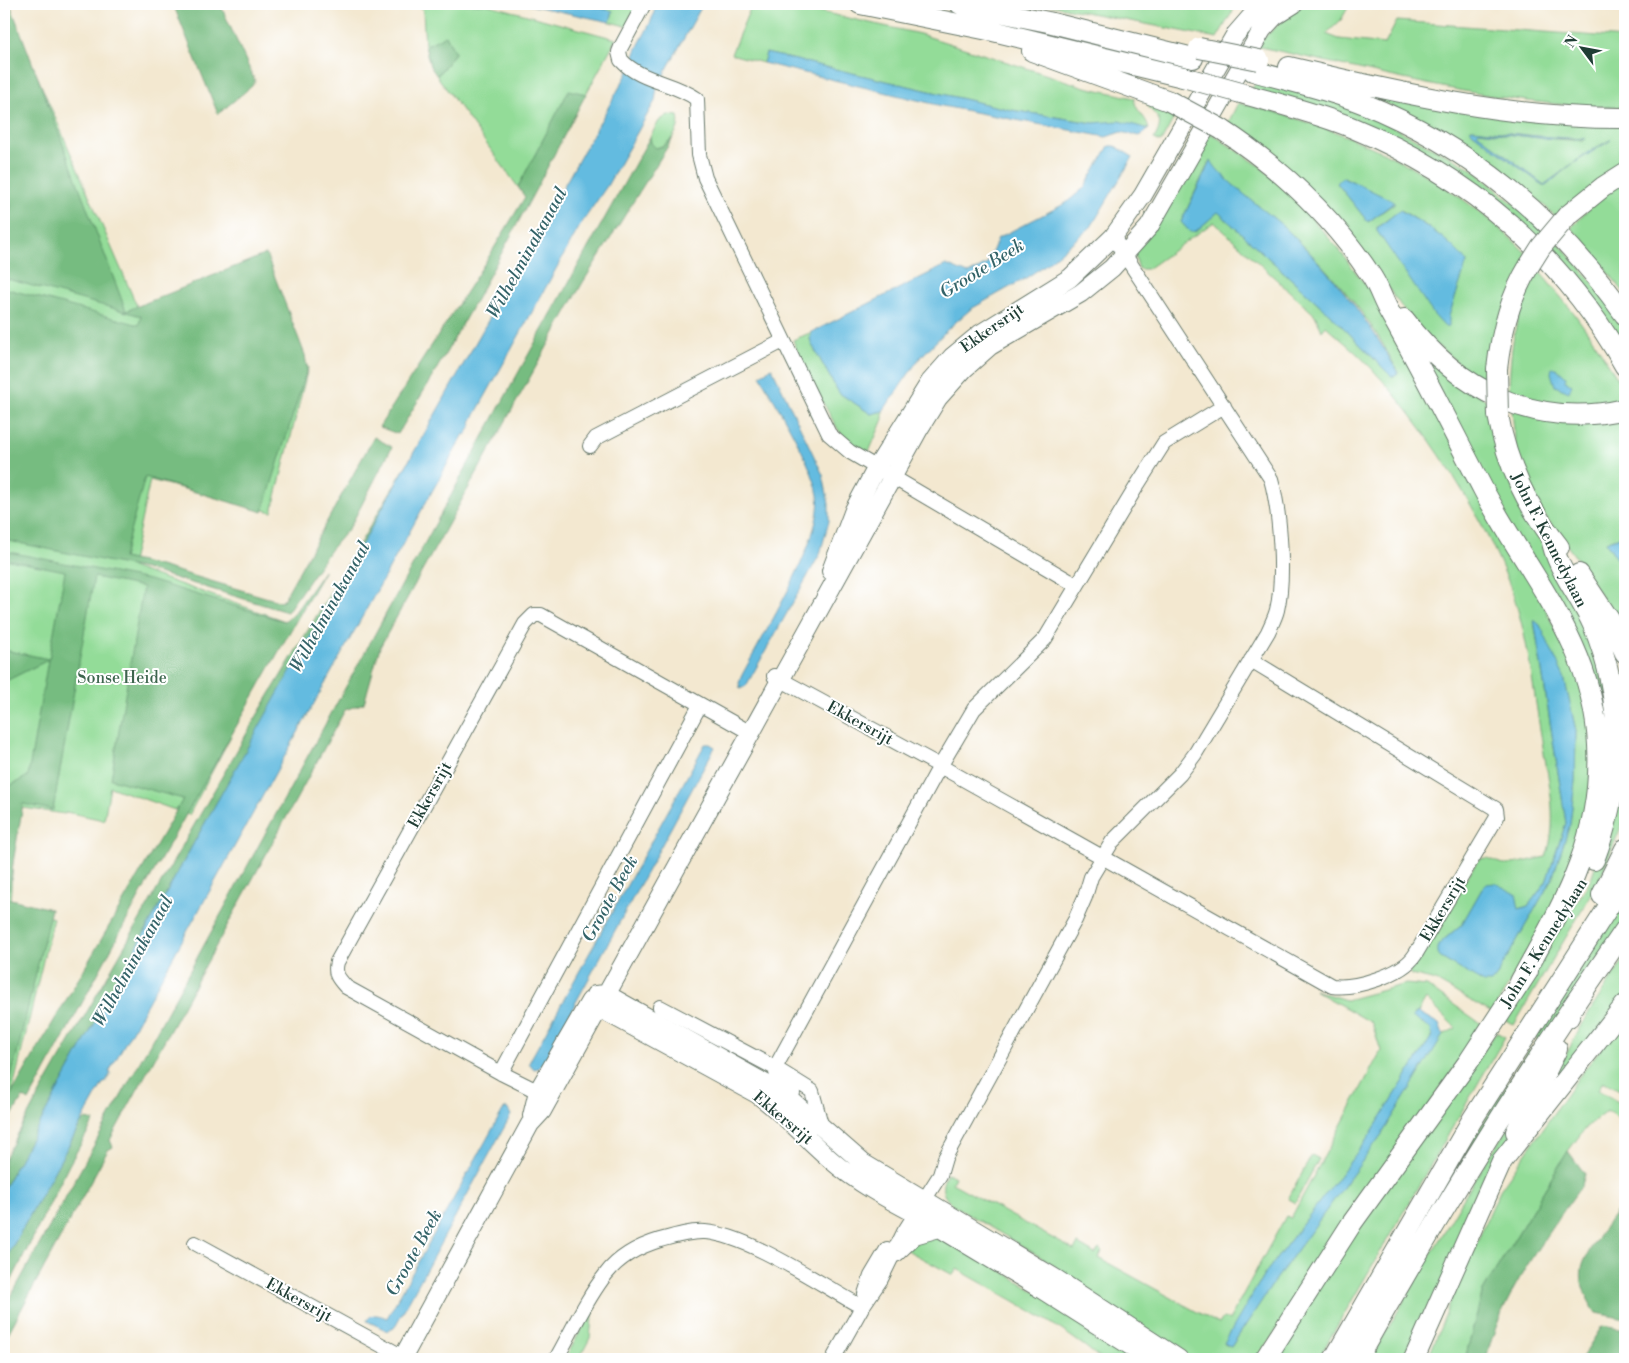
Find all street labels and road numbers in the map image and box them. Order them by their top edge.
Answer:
street label: Ekkersrijt [956,299,1028,357]
street label: John F. Kennedylaan [1506,468,1592,611]
street label: Ekkersrijt [823,697,897,750]
street label: Ekkersrijt [404,758,457,832]
street label: Ekkersrijt [1416,872,1470,945]
street label: John F. Kennedylaan [1496,874,1592,1012]
street label: Ekkersrijt [749,1087,818,1149]
street label: Ekkersrijt [262,1274,336,1327]

